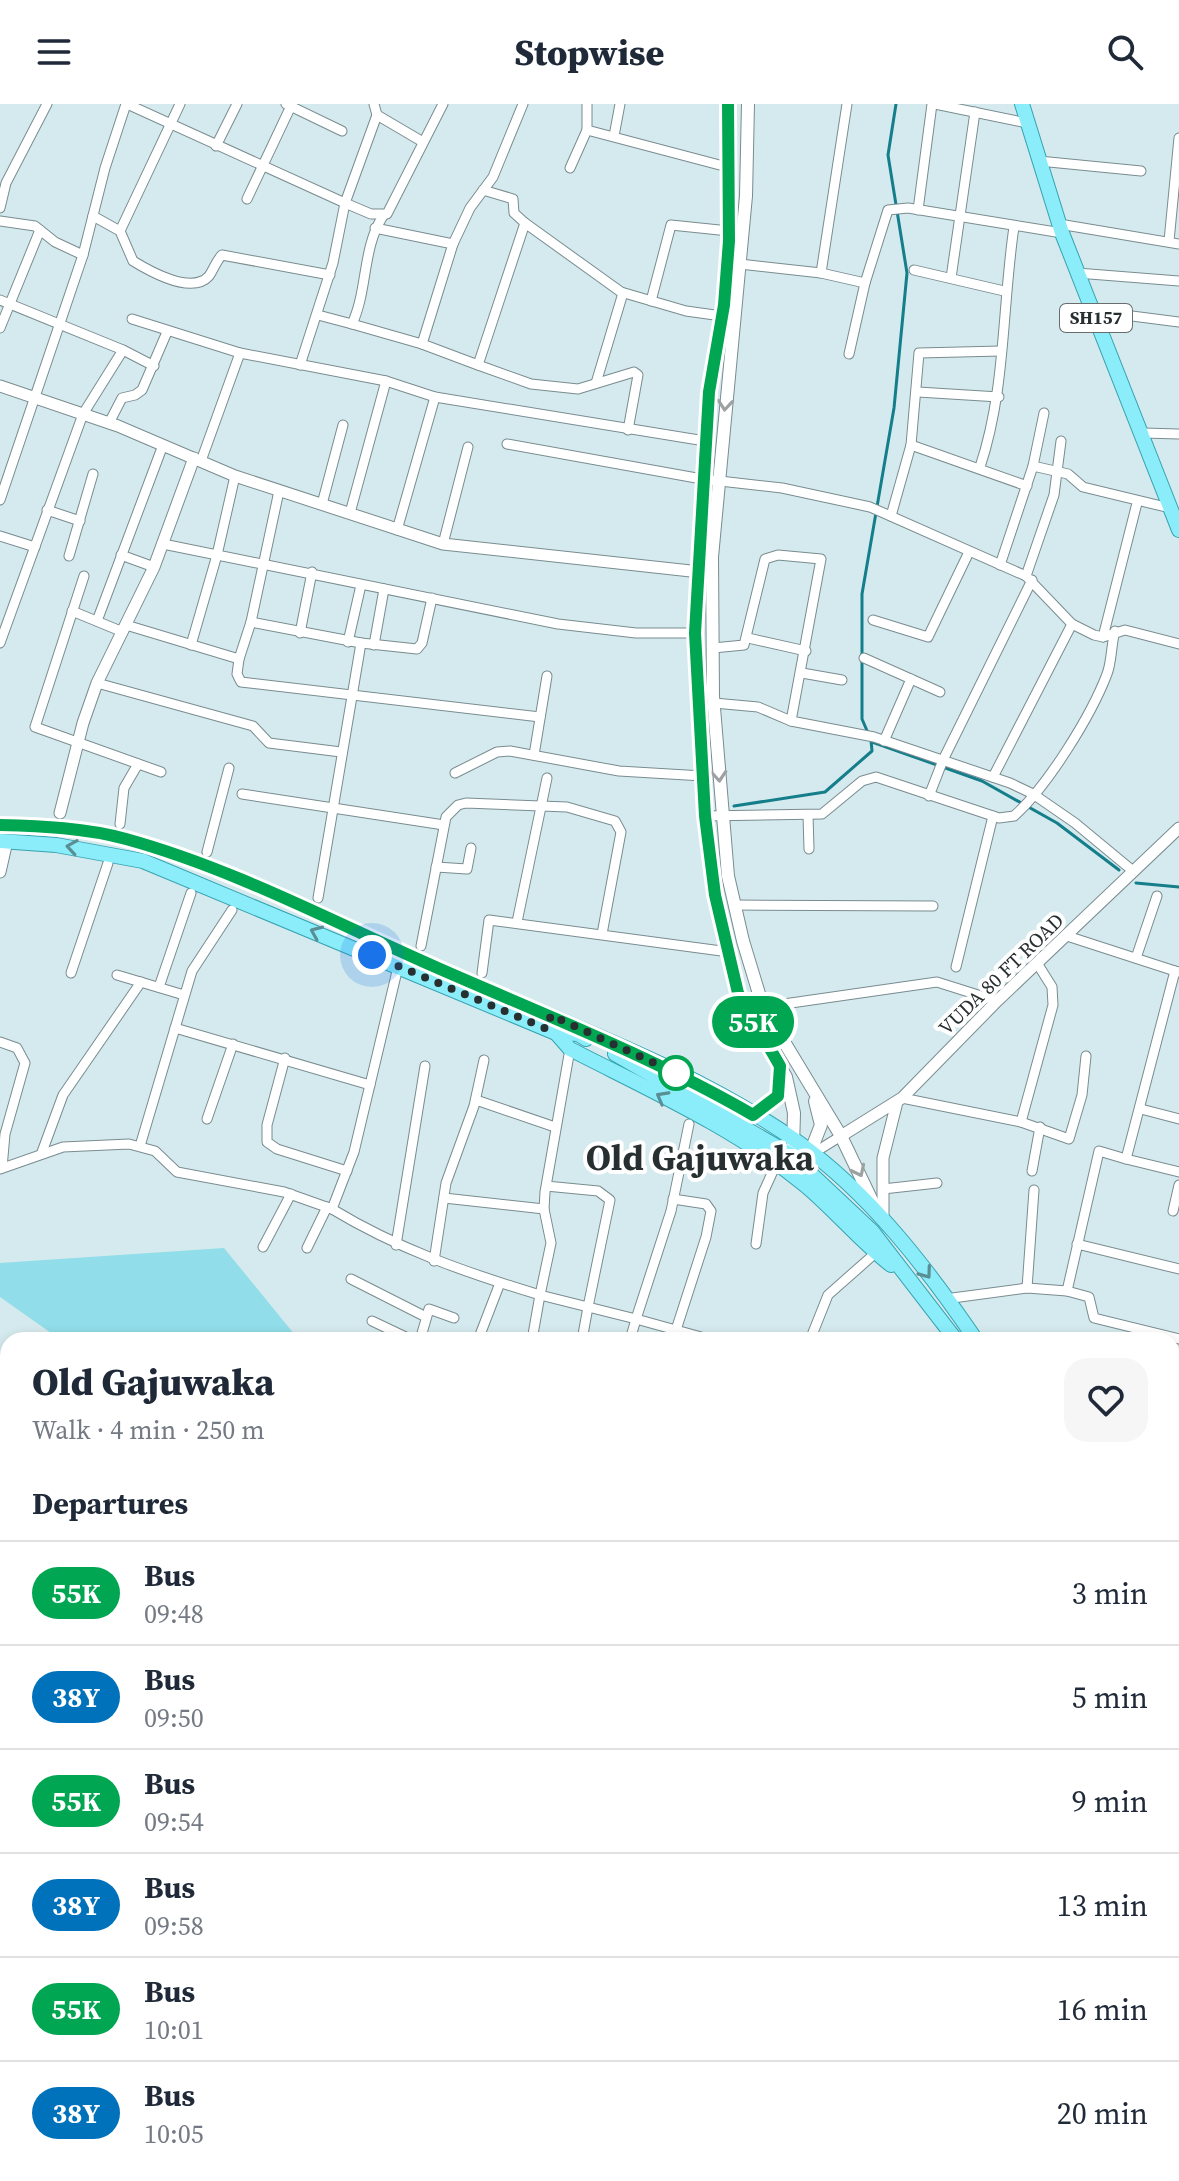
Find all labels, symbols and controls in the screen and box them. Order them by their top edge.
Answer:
text: Stopwise [515,28,664,77]
icon: menu [32,30,76,74]
icon: search [1103,30,1147,74]
road number: SH157 [1060,304,1132,332]
one-way arrow [716,399,733,412]
one-way arrow [710,770,727,783]
one-way arrow [65,839,79,856]
street label: VUDA 80 FT ROAD [932,907,1070,1041]
one-way arrow [310,925,325,941]
your location [352,935,392,975]
line badge: 55K [707,996,799,1048]
text: 55K [728,1003,778,1041]
unlabelled marker [659,1056,693,1090]
one-way arrow [656,1091,670,1106]
district label: Old Gajuwaka [586,1133,815,1182]
one-way arrow [849,1162,865,1177]
one-way arrow [916,1264,931,1278]
text: Old Gajuwaka [32,1356,275,1408]
button: heart [1064,1358,1148,1442]
text: Walk · 4 min · 250 m [32,1412,265,1448]
text: Departures [32,1483,188,1524]
text: Bus [144,1555,195,1596]
text: 3 min [1072,1573,1148,1614]
text: 55K [51,1574,101,1612]
text: 09:48 [144,1596,204,1632]
text: Bus [144,1659,195,1700]
text: 5 min [1072,1677,1148,1718]
text: 38Y [52,1678,100,1716]
text: 09:50 [144,1700,204,1736]
text: Bus [144,1763,195,1804]
text: 9 min [1072,1781,1148,1822]
text: 55K [51,1782,101,1820]
text: 09:54 [144,1804,204,1840]
text: Bus [144,1867,195,1908]
text: 13 min [1057,1885,1148,1926]
text: 38Y [52,1886,100,1924]
text: 09:58 [144,1908,204,1944]
text: Bus [144,1971,195,2012]
text: 16 min [1057,1989,1148,2030]
text: 55K [51,1990,101,2028]
text: 10:01 [144,2012,204,2048]
text: Bus [144,2075,195,2116]
text: 20 min [1057,2093,1148,2134]
text: 38Y [52,2094,100,2132]
text: 10:05 [144,2116,204,2152]

